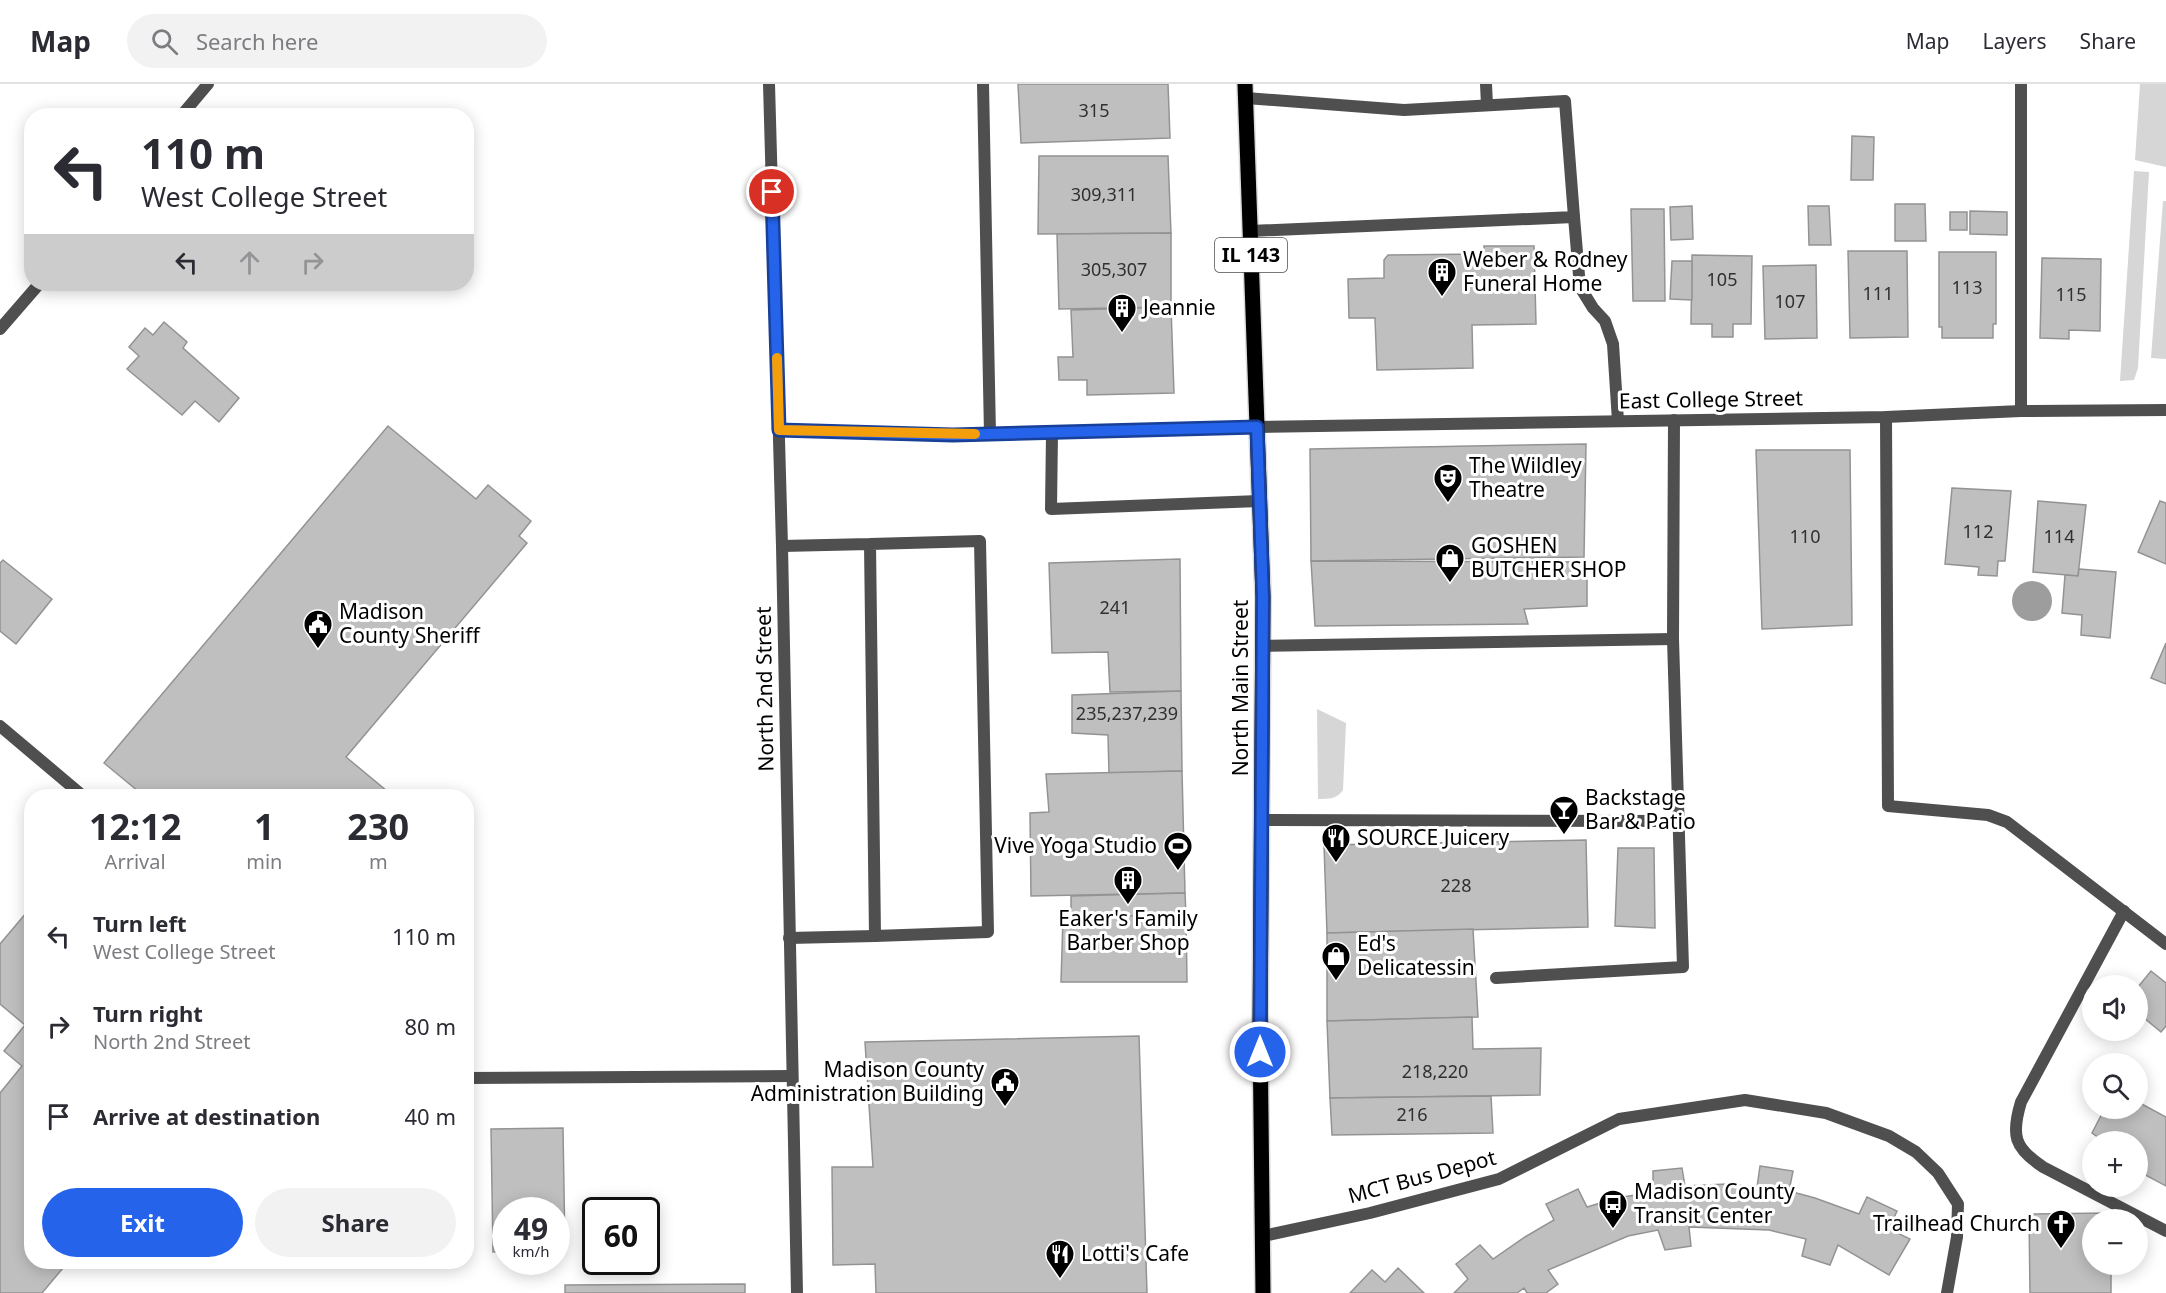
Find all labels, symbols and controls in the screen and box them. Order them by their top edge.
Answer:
search box [127,14,547,68]
text: Map [30,22,91,60]
icon: search [148,25,181,58]
text: Search here [196,26,318,56]
text: Map [1906,27,1950,55]
text: Layers [1983,27,2047,55]
text: Share [2080,27,2136,55]
house number: 315 [1079,98,1109,122]
text: 110 m [141,124,265,181]
icon: left [42,132,120,210]
pin [746,166,797,217]
icon: arrive [755,175,788,208]
text: West College Street [141,178,387,215]
house number: 309,311 [1071,182,1137,206]
road number: IL 143 [1215,238,1287,272]
place label: Weber & Rodney Funeral Home [1463,245,1628,297]
icon: left [170,246,203,279]
icon: ahead [233,246,266,279]
icon: right [296,246,329,279]
building icon: Weber & Rodney Funeral Home [1426,256,1458,298]
house number: 305,307 [1081,257,1147,281]
house number: 105 [1707,267,1737,291]
house number: 113 [1952,275,1982,299]
house number: 111 [1863,281,1893,305]
house number: 115 [2056,282,2086,306]
house number: 107 [1775,289,1805,313]
building icon: Jeannie [1106,292,1138,334]
place label: Jeannie [1141,293,1216,321]
street label: East College Street [1619,383,1804,415]
place label: The Wildley Theatre [1469,451,1582,503]
theatre icon: The Wildley Theatre [1432,462,1464,504]
house number: 112 [1963,519,1993,543]
house number: 110 [1790,524,1820,548]
house number: 114 [2044,524,2074,548]
place label: GOSHEN BUTCHER SHOP [1471,531,1626,583]
shop icon: GOSHEN BUTCHER SHOP [1434,542,1466,584]
house number: 241 [1100,595,1130,619]
place label: Madison County Sheriff [339,597,481,649]
street label: North Main Street [1226,599,1254,776]
street label: North 2nd Street [749,606,779,772]
public building icon: Madison County Sheriff [302,608,334,650]
house number: 235,237,239 [1076,701,1178,725]
place label: Backstage Bar & Patio [1585,783,1696,835]
bar icon: Backstage Bar & Patio [1548,794,1580,836]
text: 12:12 [89,802,181,851]
text: 1 [254,802,275,851]
text: 230 [347,802,409,851]
restaurant icon: SOURCE Juicery [1320,822,1352,864]
place label: SOURCE Juicery [1357,823,1509,851]
sports icon: Vive Yoga Studio [1162,830,1194,872]
place label: Vive Yoga Studio [994,831,1157,859]
text: Arrival [105,848,166,875]
text: min [246,848,282,875]
text: m [369,848,388,875]
building icon: Eaker's Family Barber Shop [1112,864,1144,906]
house number: 228 [1441,873,1471,897]
place label: Eaker's Family Barber Shop [1058,904,1198,956]
text: Turn left [93,908,187,938]
icon: left [42,920,75,953]
text: 110 m [392,921,456,951]
place label: Ed's Delicatessin [1357,929,1475,981]
text: West College Street [93,938,275,965]
shop icon: Ed's Delicatessin [1320,940,1352,982]
map controls [2082,975,2148,1275]
button: sound [2082,975,2148,1041]
text: Turn right [93,998,203,1028]
icon: right [42,1010,75,1043]
text: 80 m [405,1011,456,1041]
position arrow [1228,1020,1292,1084]
text: North 2nd Street [93,1028,250,1055]
button: search [2082,1053,2148,1119]
place label: Madison County Administration Building [751,1055,984,1107]
house number: 218,220 [1402,1059,1468,1083]
public building icon: Madison County Administration Building [989,1066,1021,1108]
icon: arrive [42,1100,75,1133]
text: Arrive at destination [93,1101,320,1131]
text: 40 m [405,1101,456,1131]
house number: 216 [1397,1102,1427,1126]
button: + [2082,1131,2148,1197]
street label: MCT Bus Depot [1345,1143,1499,1209]
place label: Madison County Transit Center [1634,1177,1795,1229]
button: Exit [42,1188,243,1257]
button: Share [255,1188,456,1257]
bus stop icon: Madison County Transit Center [1597,1188,1629,1230]
speed limit sign: 60 [582,1197,660,1275]
text: 49 [514,1208,548,1249]
church icon: Trailhead Church [2045,1208,2077,1250]
place label: Trailhead Church [1873,1209,2040,1237]
button: − [2082,1209,2148,1275]
restaurant icon: Lotti's Cafe [1044,1238,1076,1280]
place label: Lotti's Cafe [1081,1239,1189,1267]
text: km/h [513,1241,549,1261]

